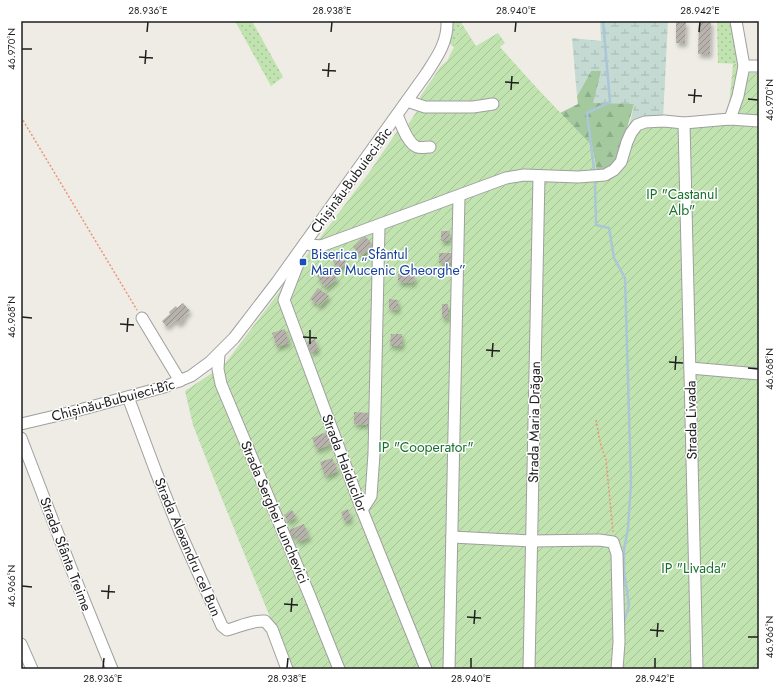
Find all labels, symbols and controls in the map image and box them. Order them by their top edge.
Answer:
text: 28.936°E [128,3,168,18]
text: 28.938°E [313,3,351,18]
text: 28.940°E [496,3,536,18]
text: 28.942°E [680,3,720,18]
text: 46.970°N [4,28,19,70]
text: 46.970°N [762,79,777,121]
street label: Chișinău-Bubuieci-Bîc [306,123,397,238]
park label: IP "Castanul Alb" [646,184,718,220]
place label: Biserica „Sfântul Mare Mucenic Gheorghe” [311,244,466,280]
marker: Biserica „Sfântul Mare Mucenic Gheorghe” [298,257,308,267]
text: 46.968°N [4,296,19,338]
text: 46.968°N [762,348,777,390]
street label: Strada Maria Drăgan [523,361,545,483]
street label: Chișinău-Bubuieci-Bîc [49,374,177,427]
street label: Strada Livada [680,380,702,460]
street label: Strada Haiducilor [317,411,373,515]
park label: IP "Cooperator" [378,437,474,457]
street label: Strada Serghei Lunchevici [236,438,314,586]
street label: Strada Alexandru cel Bun [150,474,226,620]
street label: Strada Sfânta Treime [35,494,97,614]
park label: IP "Livada" [661,558,727,578]
text: 46.966°N [4,565,19,607]
text: 46.966°N [762,616,777,658]
text: 28.936°E [83,671,123,686]
text: 28.938°E [268,671,306,686]
text: 28.940°E [451,671,491,686]
text: 28.942°E [635,671,675,686]

